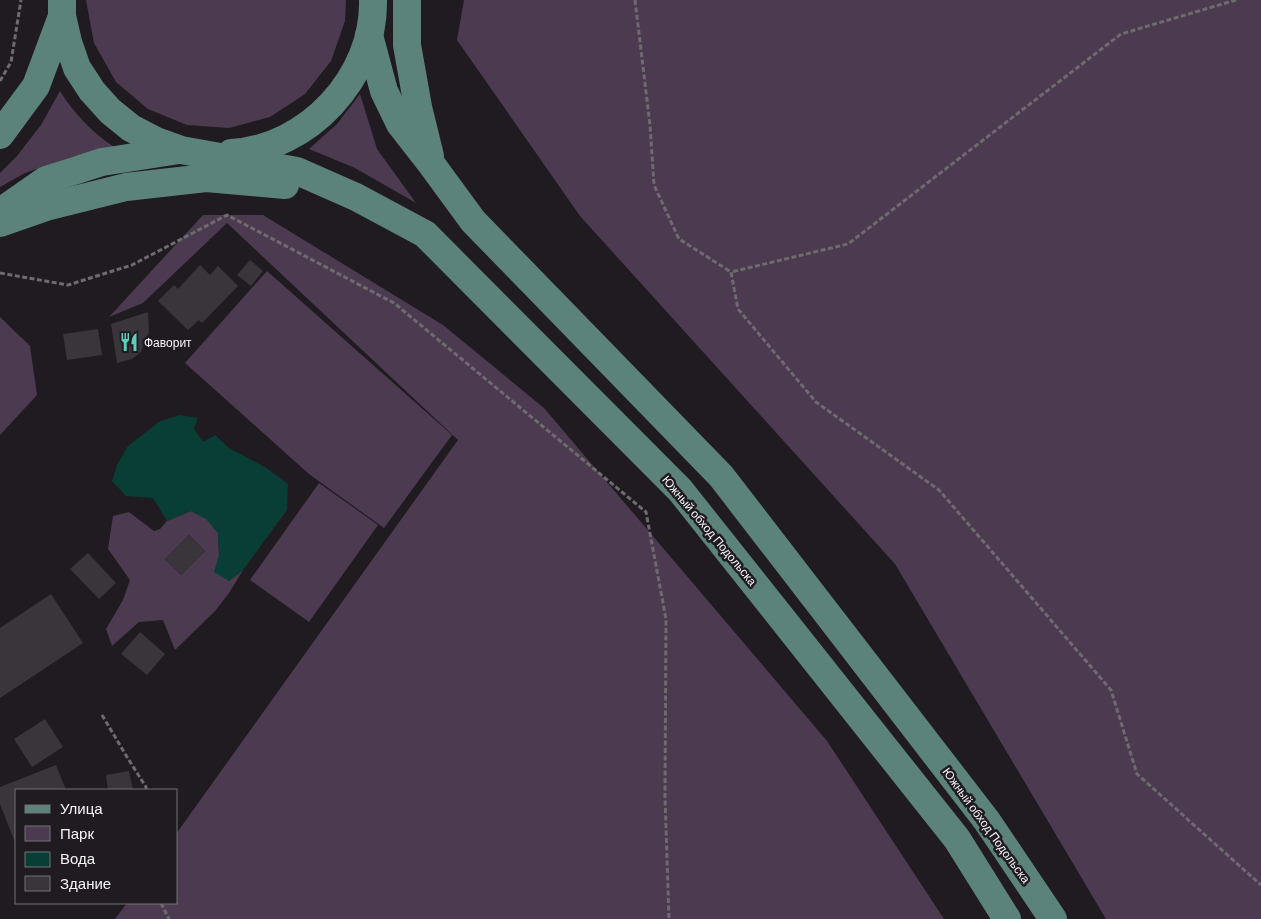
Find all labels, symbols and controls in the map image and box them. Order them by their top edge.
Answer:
restaurant icon: Фаворит [118,331,140,353]
place label: Фаворит [144,335,192,350]
street label: Южный обход Подольска [659,472,760,589]
street label: Южный обход Подольска [940,765,1034,886]
legend [15,789,178,904]
text: Улица [60,799,103,817]
text: Парк [60,824,94,842]
text: Вода [60,849,96,867]
text: Здание [60,874,111,892]

